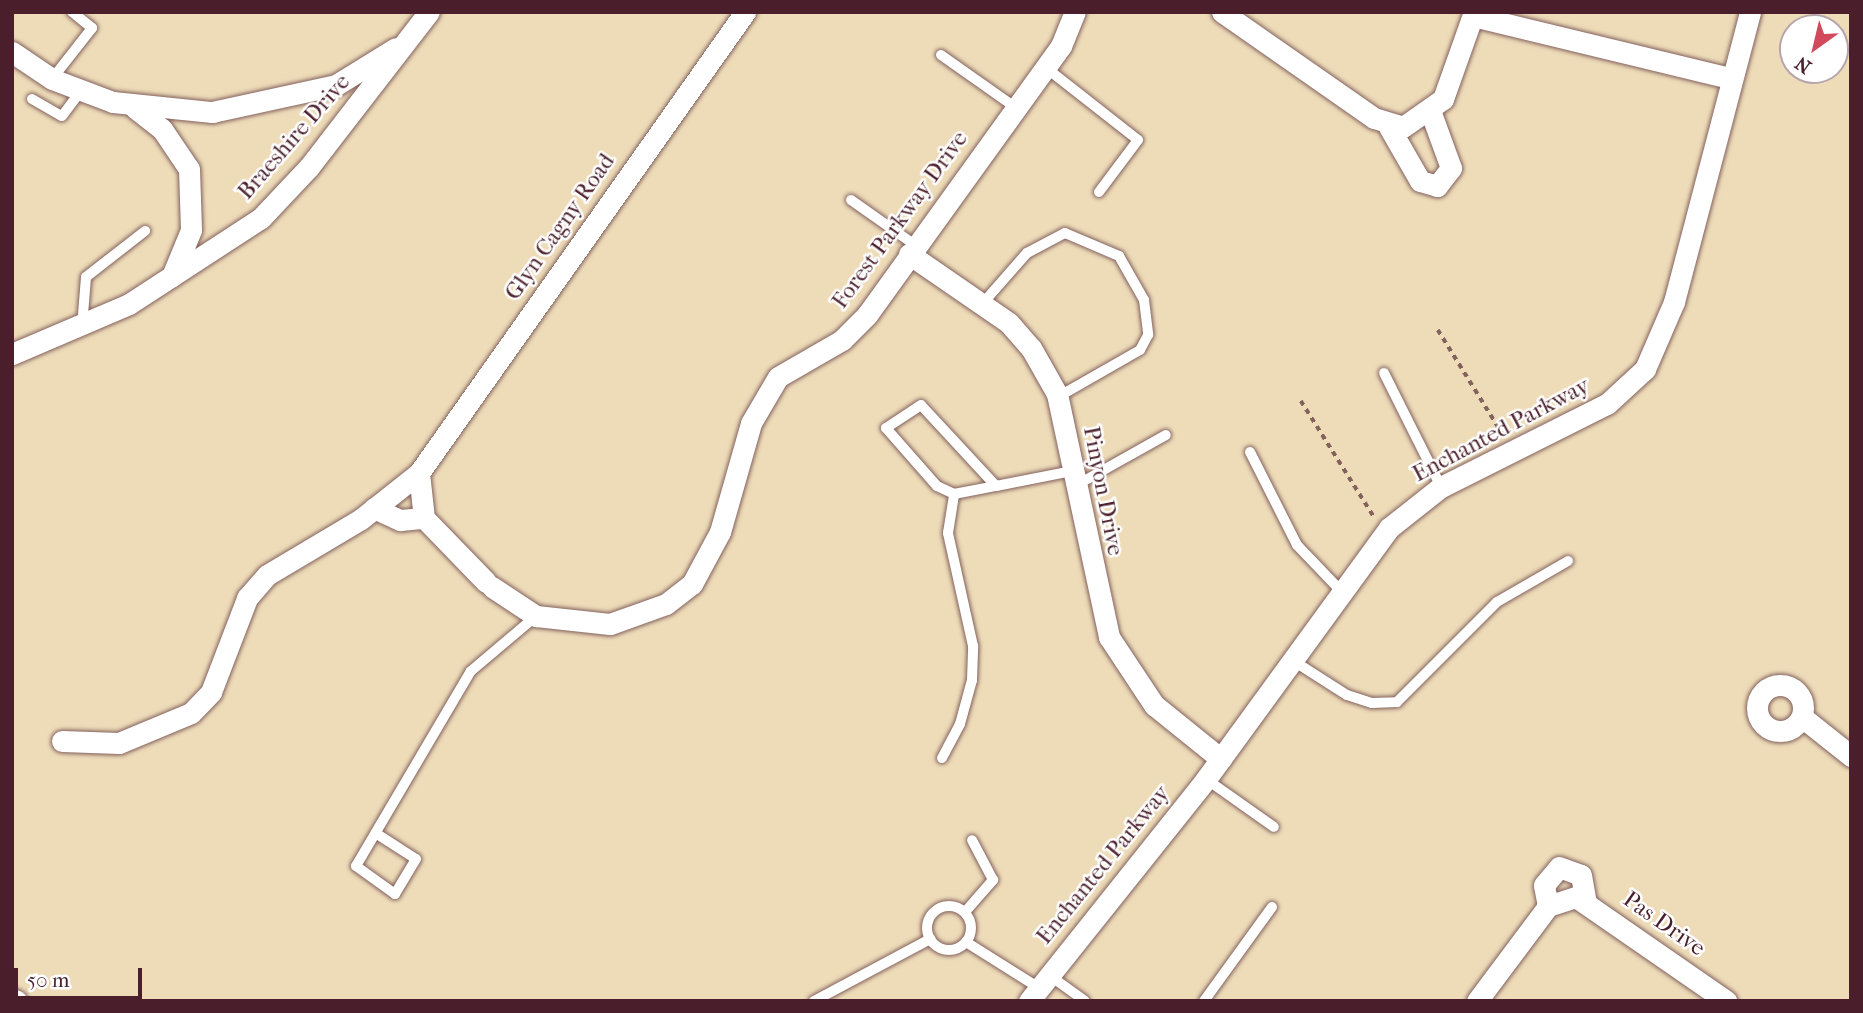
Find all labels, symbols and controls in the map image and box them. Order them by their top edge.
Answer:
north arrow [1779,14,1849,84]
text: N [1791,52,1816,78]
street label: Braeshire Drive [232,69,356,205]
street label: Forest Parkway Drive [826,126,974,314]
street label: Glyn Cagny Road [499,149,621,305]
street label: Enchanted Parkway [1408,372,1594,488]
street label: Pinyon Drive [1077,424,1129,558]
street label: Enchanted Parkway [1031,780,1175,950]
street label: Pas Drive [1618,886,1710,962]
scale bar [18,954,145,998]
text: 50 m [27,968,70,992]

